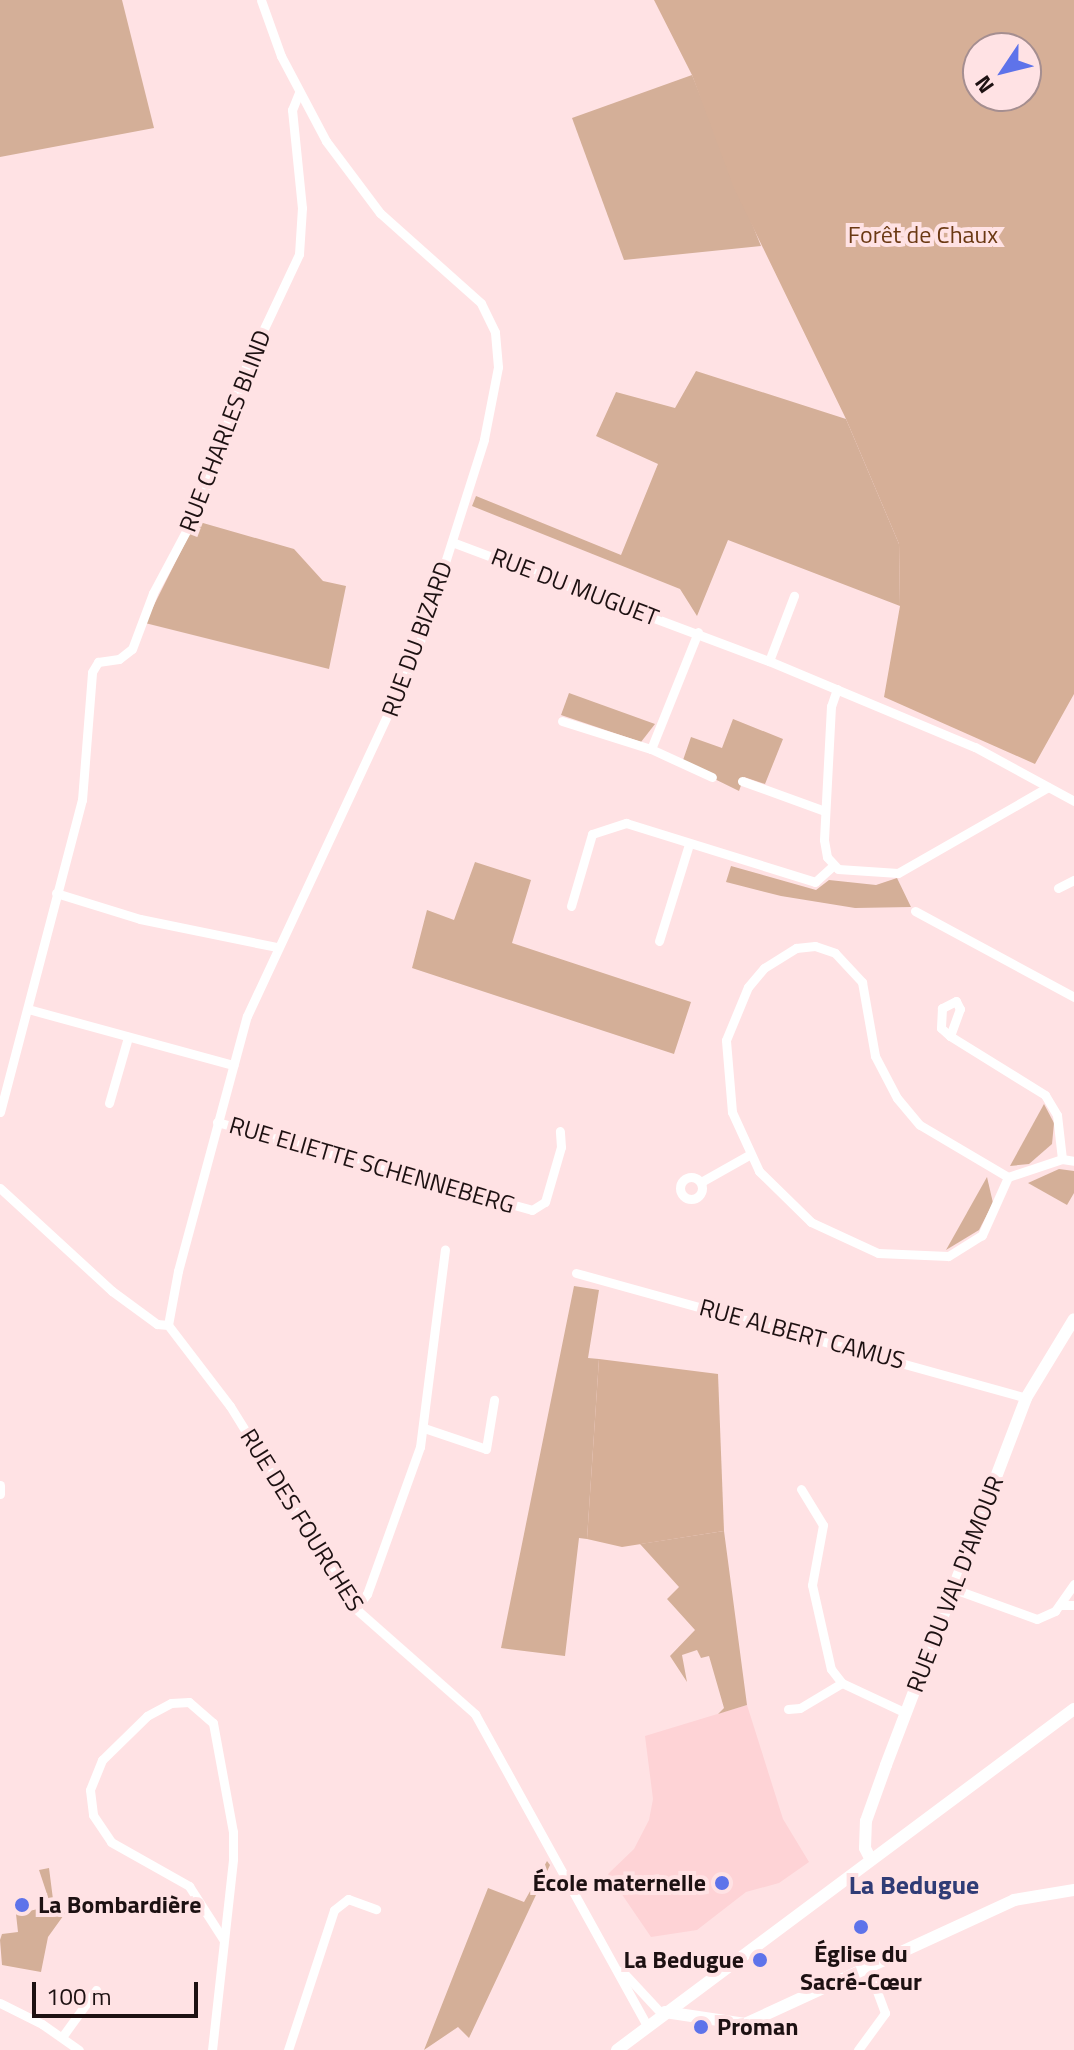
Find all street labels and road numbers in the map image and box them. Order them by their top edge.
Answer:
street label: RUE CHARLES BLIND [173,326,277,536]
street label: RUE DU MUGUET [487,542,663,632]
street label: RUE DU BIZARD [376,557,458,721]
street label: RUE ELIETTE SCHENNEBERG [226,1110,518,1220]
street label: RUE ALBERT CAMUS [696,1293,908,1375]
street label: RUE DES FOURCHES [234,1423,370,1617]
street label: RUE DU VAL D'AMOUR [900,1472,1010,1696]

